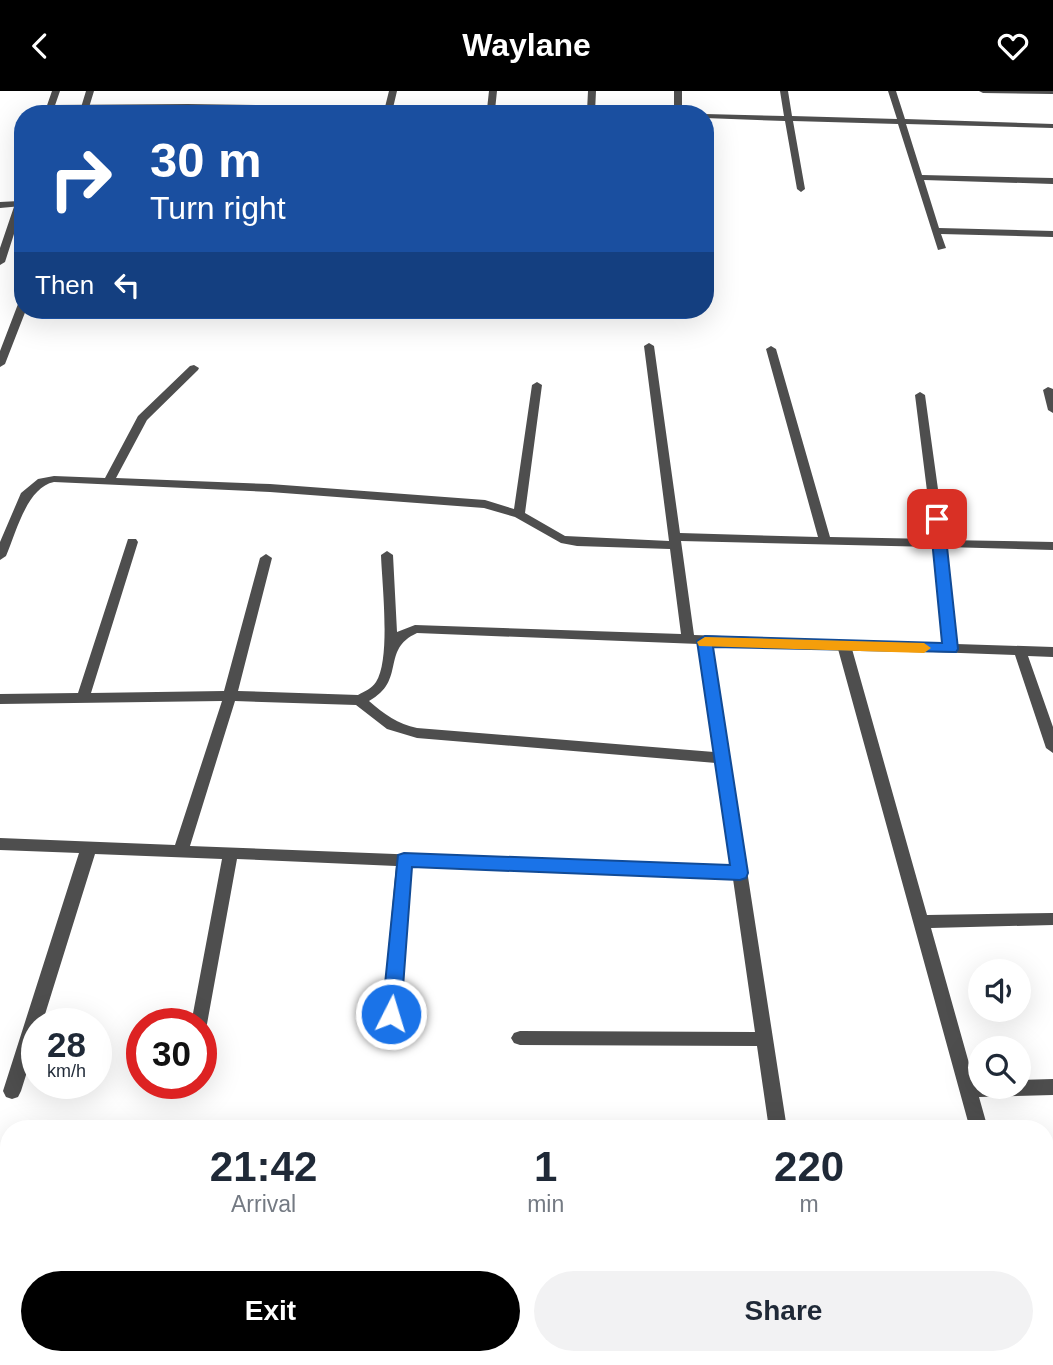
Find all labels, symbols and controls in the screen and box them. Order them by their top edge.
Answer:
icon: back [21,27,59,65]
text: Waylane [462,27,591,63]
icon: heart [994,27,1032,65]
icon: right [35,133,126,224]
text: 30 m [150,133,262,187]
text: Turn right [150,190,286,226]
icon: left [108,266,146,304]
text: Then [35,270,94,300]
pin [907,489,967,549]
icon: arrive [918,500,956,538]
map controls [968,959,1031,1099]
button: sound [968,959,1031,1022]
position arrow [354,977,428,1051]
speed limit sign: 30 [126,1008,217,1099]
text: 28 [47,1025,86,1064]
button: search [968,1036,1031,1099]
text: km/h [47,1061,86,1081]
text: 21:42 [210,1143,317,1190]
text: 1 [534,1143,557,1190]
text: 220 [774,1143,844,1190]
text: Arrival [231,1191,296,1217]
text: min [527,1191,564,1217]
text: m [800,1191,819,1217]
button: Exit [21,1271,520,1351]
button: Share [534,1271,1033,1351]

